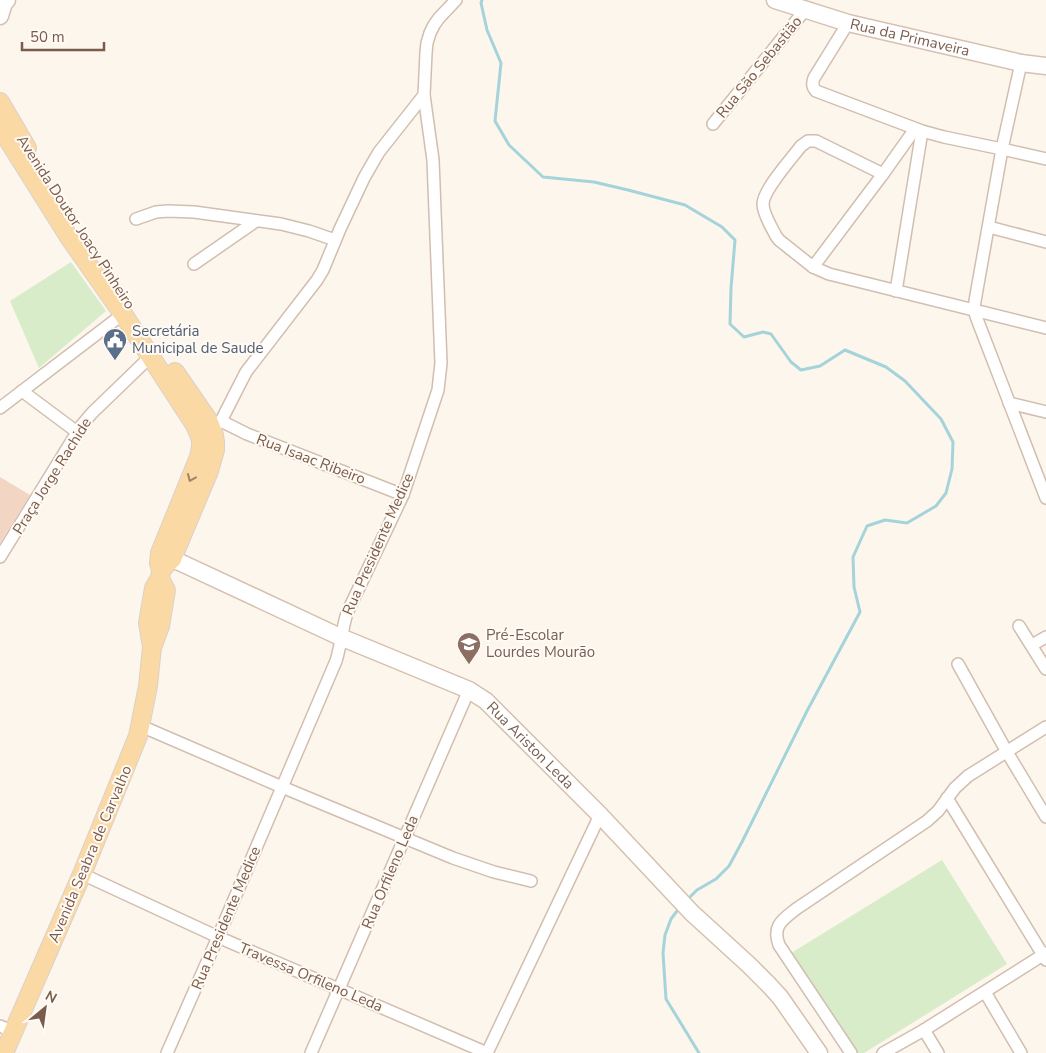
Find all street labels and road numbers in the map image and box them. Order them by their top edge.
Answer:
street label: Rua São Sebastião [712,12,806,122]
street label: Rua da Primaveira [848,14,972,61]
street label: Avenida Doutor Joacy Pinheiro [12,131,140,313]
street label: Praça Jorge Rachide [8,414,96,538]
street label: Rua Isaac Ribeiro [254,429,368,489]
street label: Rua Presidente Medice [338,470,418,618]
street label: Rua Ariston Leda [482,697,578,793]
street label: Avenida Seabra de Carvalho [44,762,136,946]
street label: Rua Orfileno Leda [357,812,423,932]
street label: Rua Presidente Medice [187,843,265,993]
street label: Travessa Orfileno Leda [236,938,386,1016]

